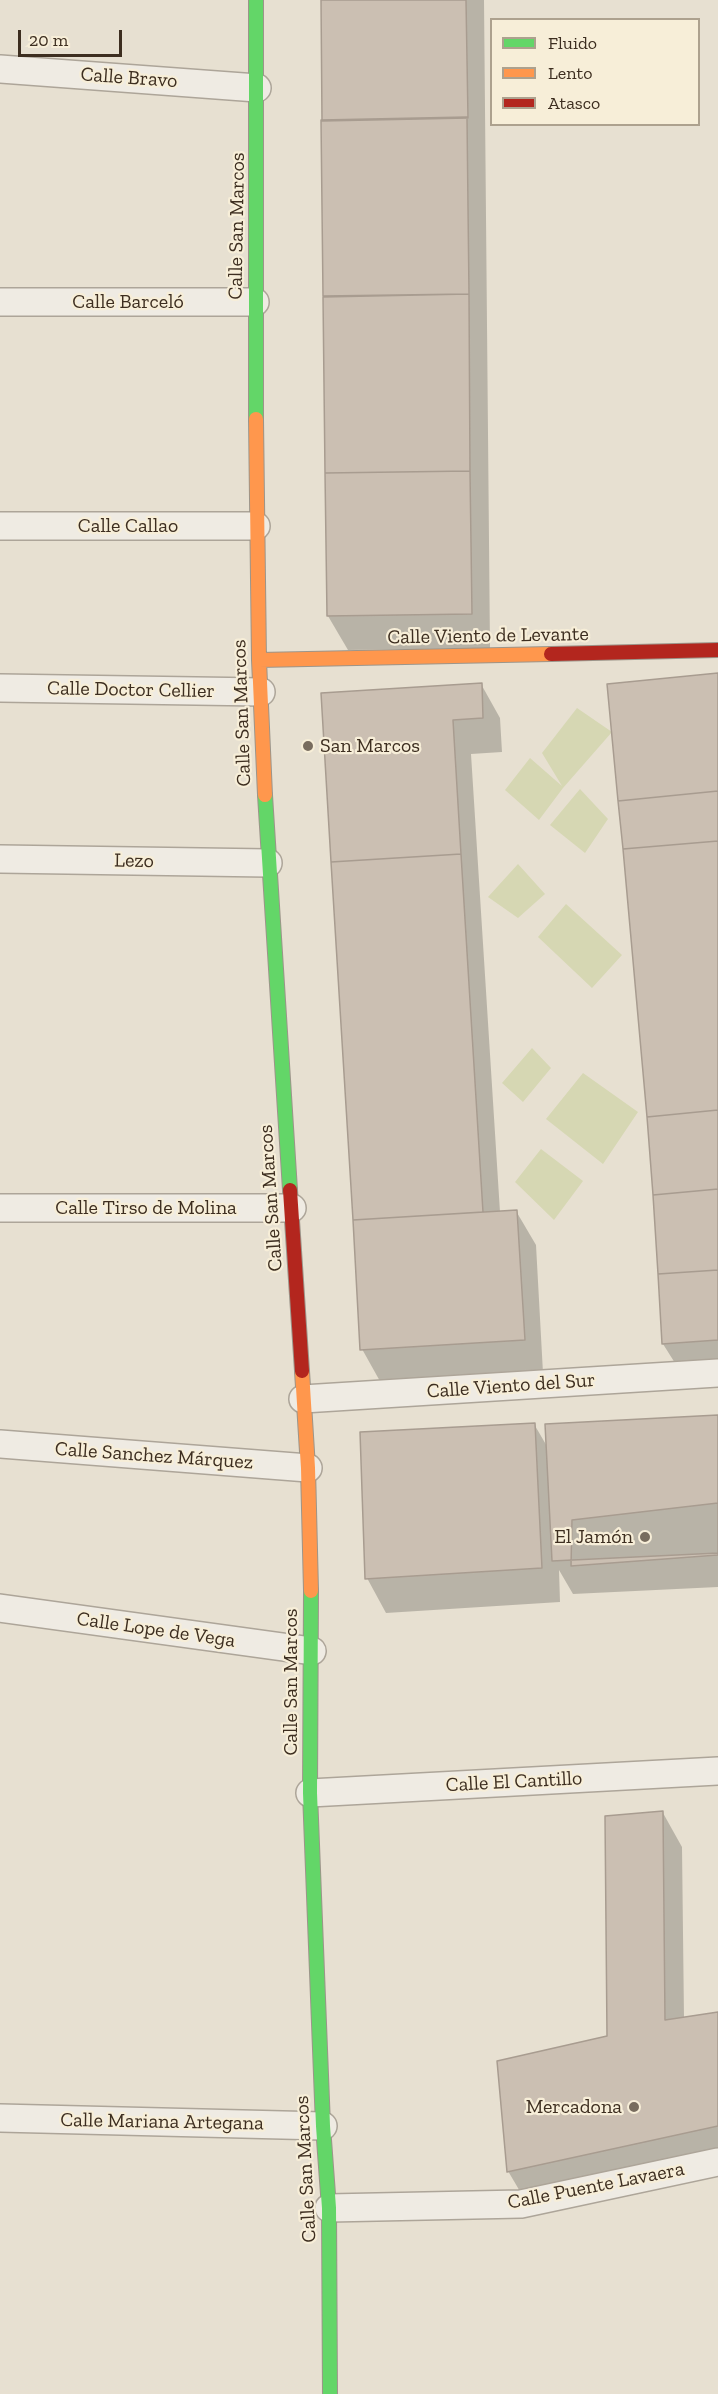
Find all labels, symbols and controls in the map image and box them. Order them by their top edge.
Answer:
scale bar [21,18,124,56]
legend [490,18,700,126]
text: 20 m [29,29,68,51]
text: Fluido [548,32,597,54]
text: Lento [548,62,593,84]
street label: Calle Bravo [80,63,178,93]
text: Atasco [548,92,600,114]
street label: Calle San Marcos [224,152,250,300]
street label: Calle Barceló [72,290,184,314]
street label: Calle Callao [78,514,178,538]
street label: Calle Viento de Levante [387,622,589,650]
street label: Calle San Marcos [227,639,257,787]
street label: Calle Doctor Cellier [47,677,215,703]
place label: San Marcos [320,734,420,758]
marker: San Marcos [301,739,315,753]
street label: Lezo [114,849,154,873]
street label: Calle San Marcos [254,1124,288,1272]
street label: Calle Tirso de Molina [55,1196,237,1220]
street label: Calle Viento del Sur [426,1368,596,1404]
street label: Calle Sanchez Márquez [54,1437,254,1475]
place label: El Jamón [554,1525,633,1549]
marker: El Jamón [638,1530,652,1544]
street label: Calle Lope de Vega [75,1607,237,1653]
street label: Calle San Marcos [279,1608,303,1756]
street label: Calle El Cantillo [445,1766,583,1798]
street label: Calle San Marcos [290,2095,322,2243]
place label: Mercadona [526,2095,622,2119]
marker: Mercadona [627,2100,641,2114]
street label: Calle Mariana Artegana [60,2108,264,2136]
street label: Calle Puente Lavaera [506,2157,686,2215]

